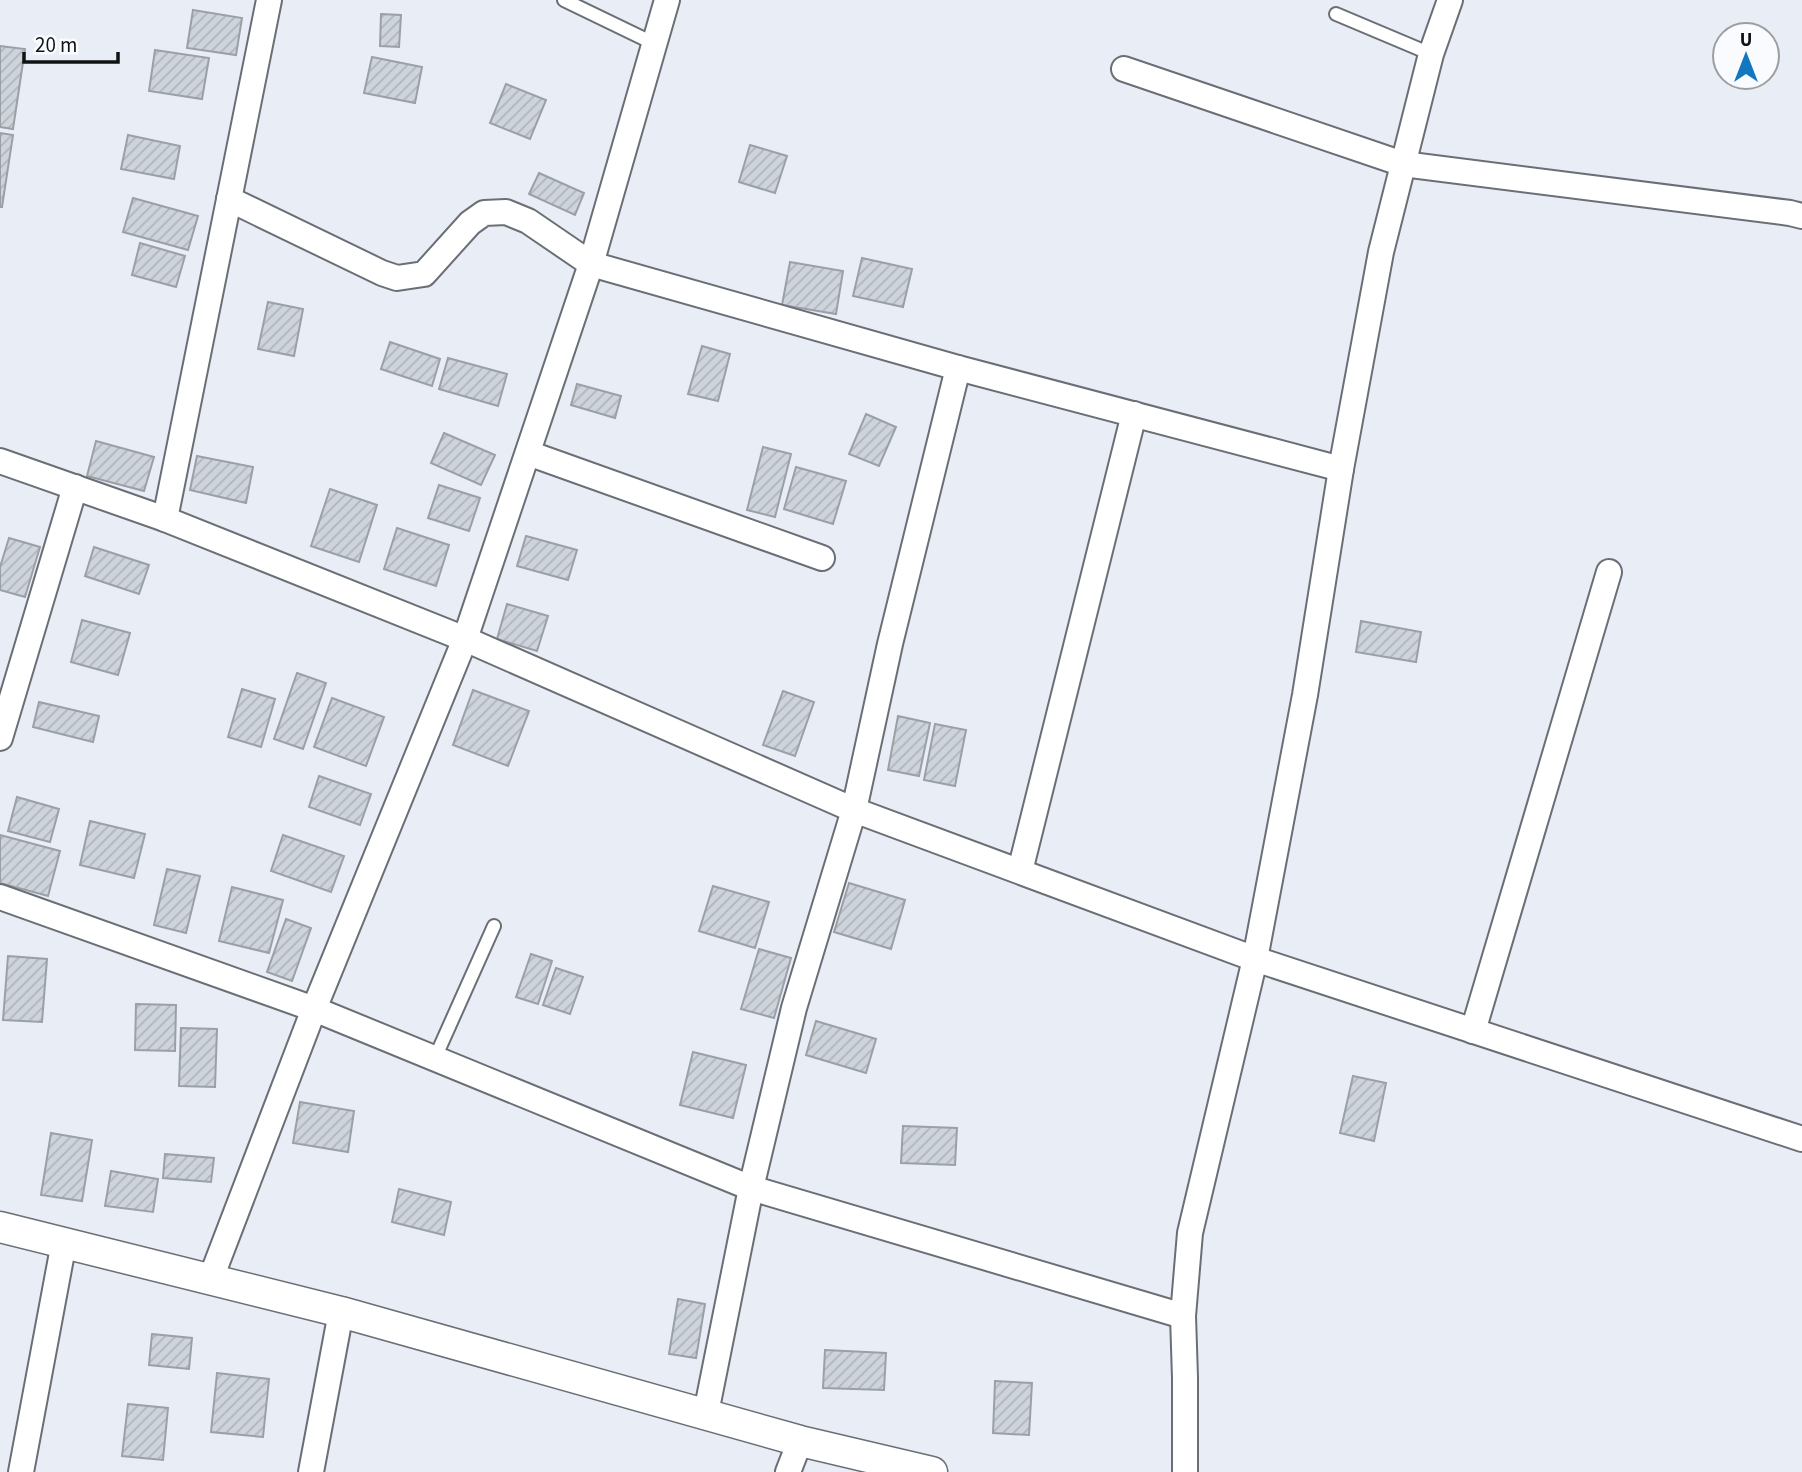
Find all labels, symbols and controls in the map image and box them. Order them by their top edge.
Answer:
scale bar [24,21,119,65]
north arrow [1711,21,1781,91]
text: U [1740,27,1752,54]
text: 20 m [35,30,77,60]

